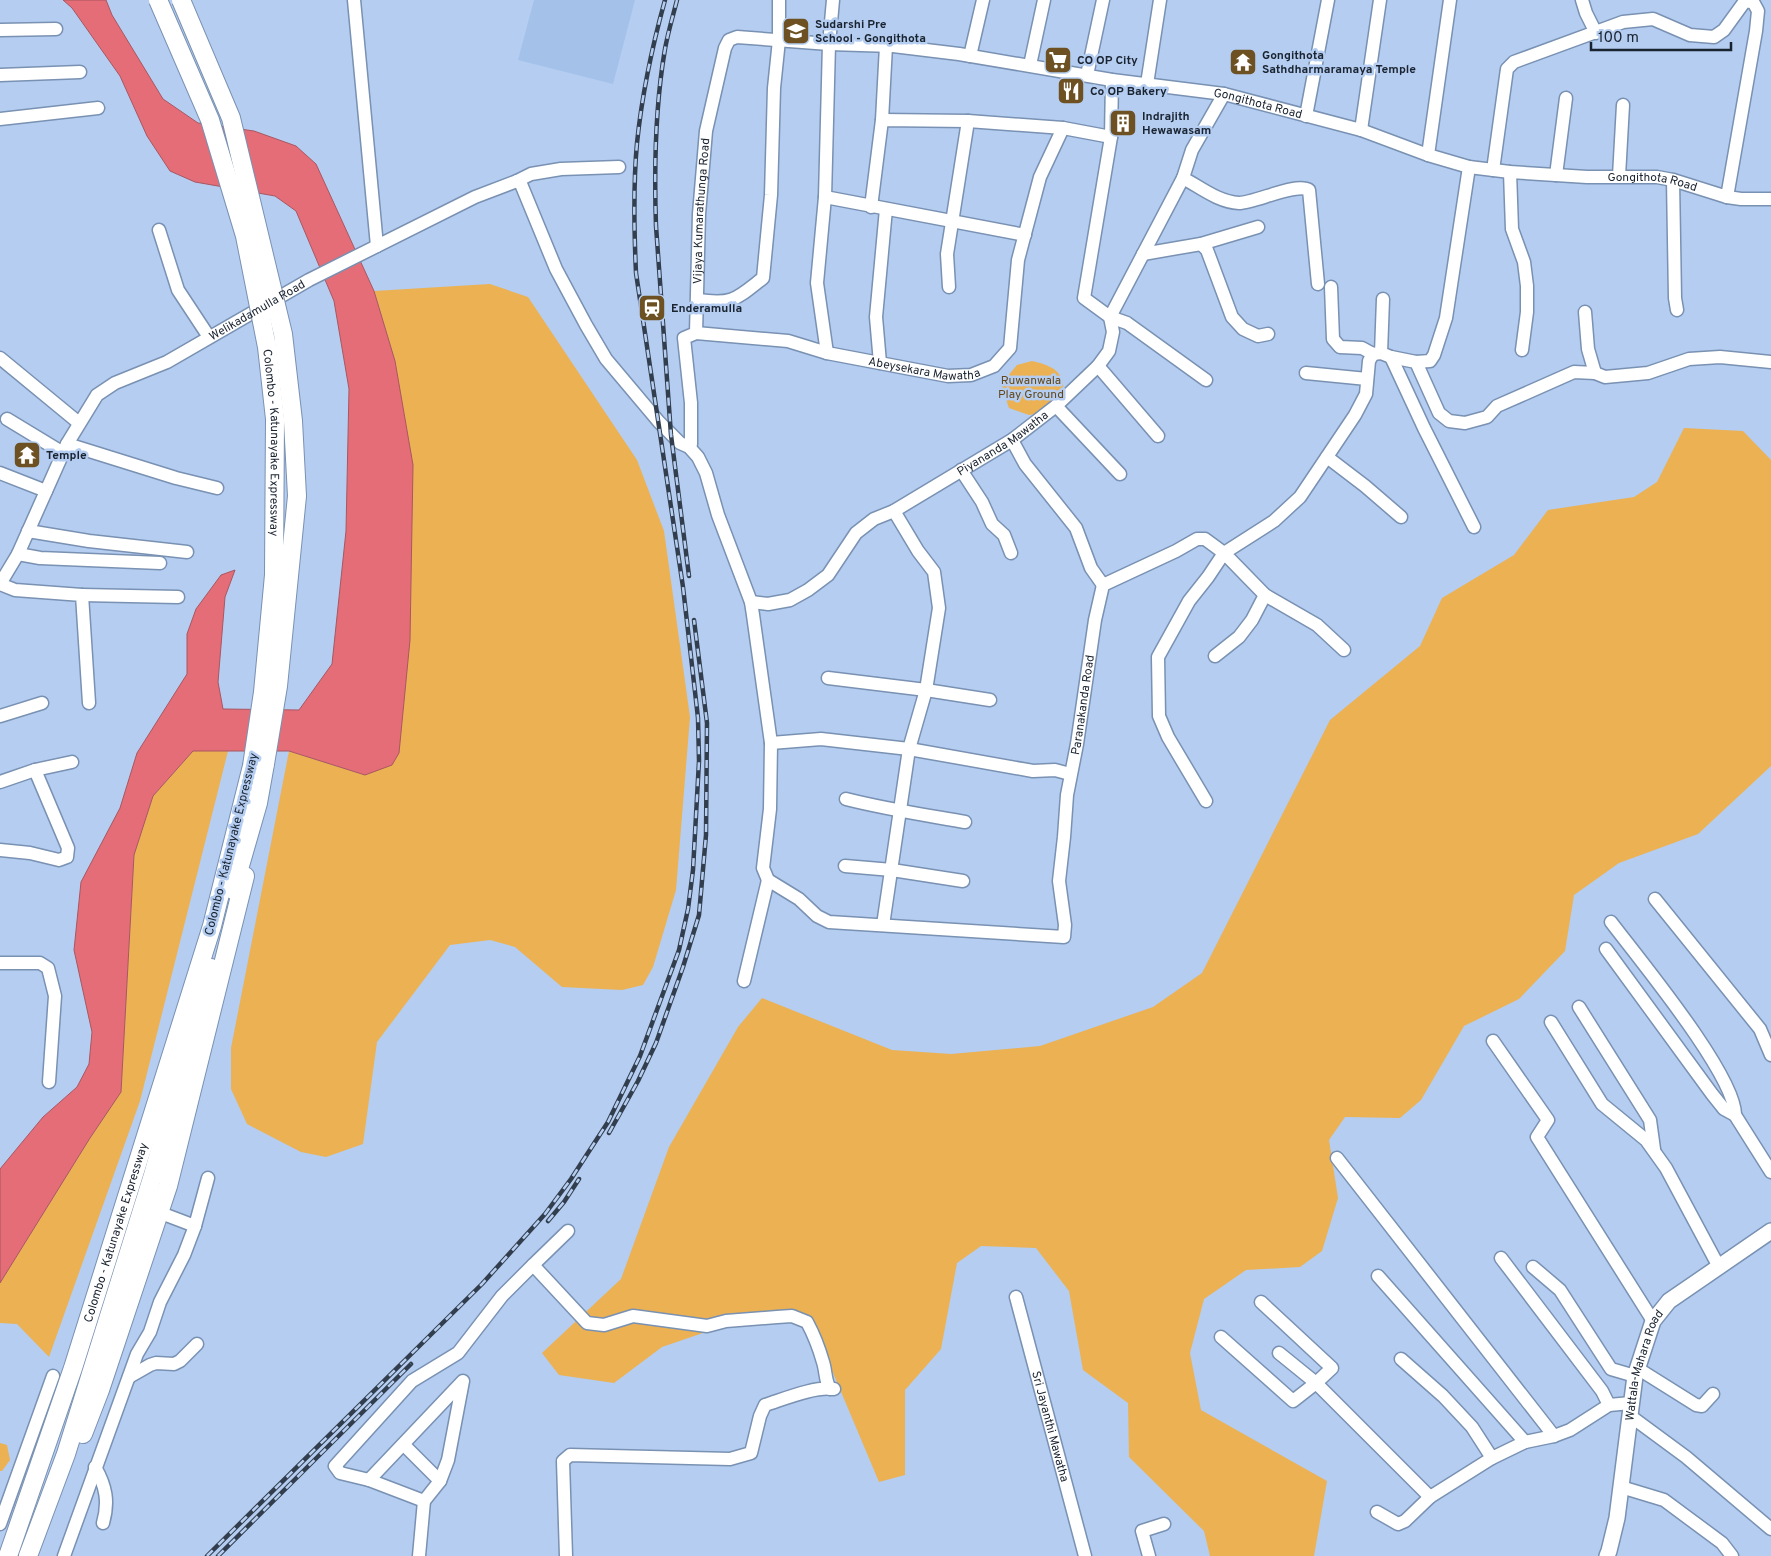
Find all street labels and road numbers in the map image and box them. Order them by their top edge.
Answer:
street label: Gongithota Road [1213,86,1304,123]
street label: Vijaya Kumarathunga Road [690,137,714,284]
street label: Gongithota Road [1607,170,1699,196]
street label: Welikadamulla Road [206,277,308,345]
street label: Colombo - Katunayake Expressway [258,348,282,536]
street label: Abeysekara Mawatha [867,354,983,385]
street label: Piyananda Mawatha [954,408,1052,480]
street label: Paranakanda Road [1068,654,1099,757]
street label: Colombo - Katunayake Expressway [202,751,262,937]
street label: Colombo - Katunayake Expressway [81,1141,152,1325]
street label: Wattala-Mahara Road [1622,1307,1668,1422]
street label: Sri Jayanthi Mawatha [1027,1369,1072,1484]

